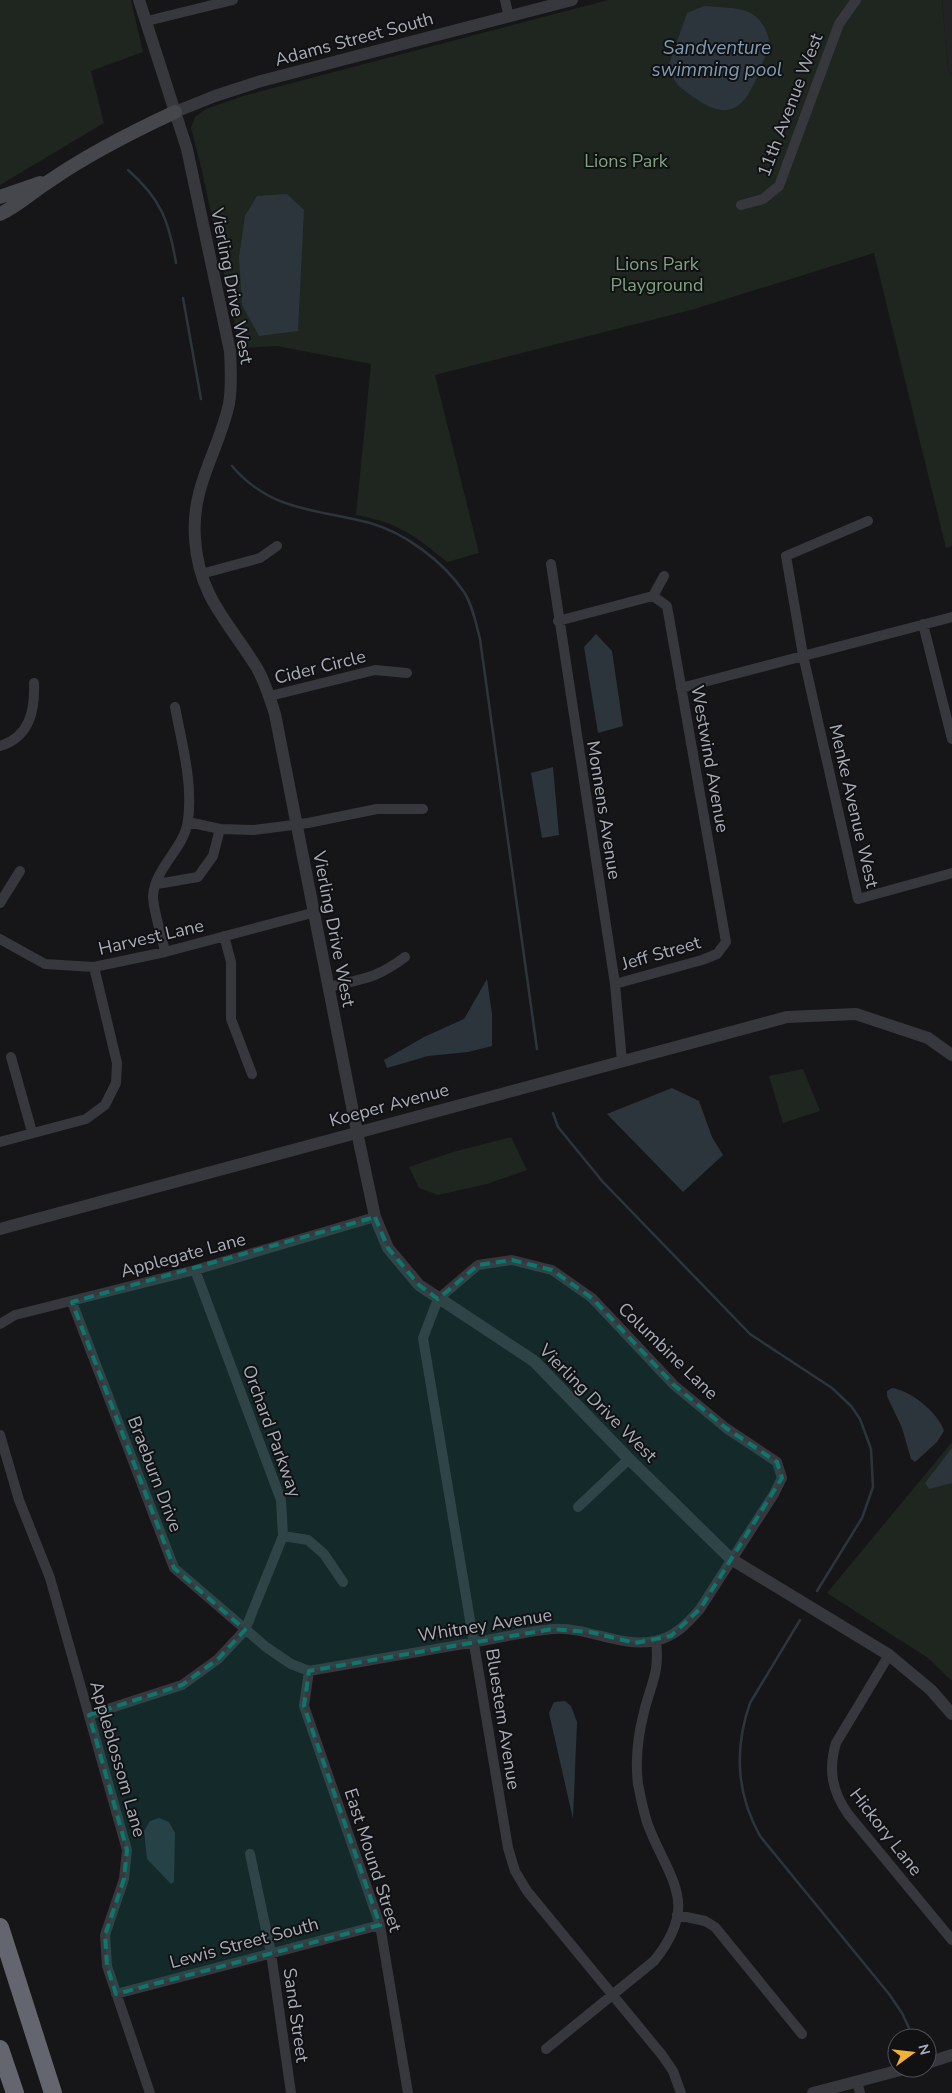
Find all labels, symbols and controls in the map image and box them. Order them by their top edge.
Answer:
street label: Adams Street South [272,6,436,72]
street label: 11th Avenue West [752,29,829,180]
water label: Sandventure swimming pool [652,35,782,83]
park label: Lions Park [584,149,669,173]
street label: Vierling Drive West [205,205,259,367]
park label: Lions Park Playground [611,252,704,297]
street label: Cider Circle [272,644,368,690]
street label: Westwind Avenue [685,683,735,835]
street label: Menke Avenue West [823,722,885,891]
street label: Monnens Avenue [581,739,627,881]
street label: Vierling Drive West [307,848,361,1010]
street label: Harvest Lane [96,913,206,961]
street label: Jeff Street [618,930,704,976]
street label: Koeper Avenue [326,1077,452,1133]
street label: Applegate Lane [118,1227,248,1283]
street label: Columbine Lane [613,1297,723,1405]
street label: Vierling Drive West [533,1338,663,1468]
street label: Orchard Parkway [237,1362,307,1501]
street label: Braeburn Drive [122,1413,188,1535]
street label: Whitney Avenue [416,1603,554,1647]
street label: Bluestem Avenue [480,1647,526,1791]
street label: Appleblossom Lane [84,1678,152,1840]
street label: Hickory Lane [844,1783,928,1881]
street label: East Mound Street [339,1785,408,1935]
street label: Lewis Street South [167,1912,321,1974]
street label: Sand Street [278,1966,315,2064]
north arrow [887,2028,937,2078]
text: N [914,2042,935,2057]

